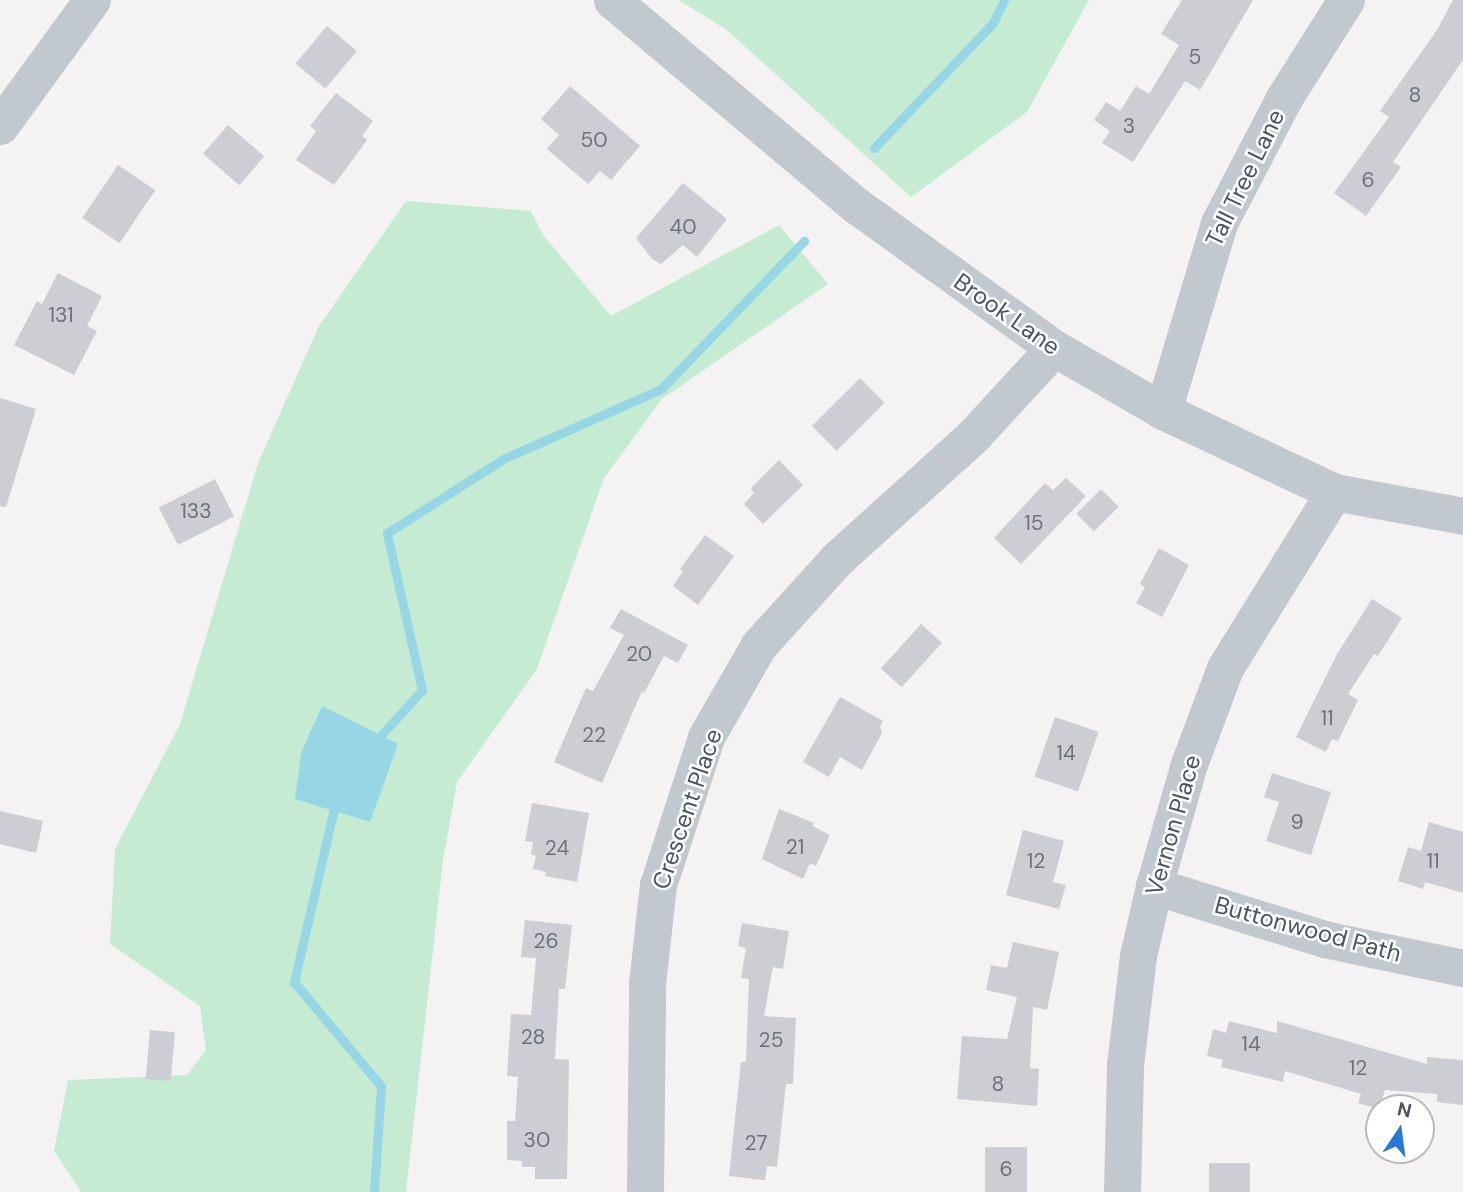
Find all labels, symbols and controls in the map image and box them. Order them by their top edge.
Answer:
house number: 5 [1189,44,1201,70]
house number: 8 [1409,82,1421,108]
street label: Tall Tree Lane [1199,105,1291,251]
house number: 3 [1123,113,1135,139]
house number: 50 [580,127,608,153]
house number: 6 [1361,167,1375,193]
house number: 40 [669,214,697,240]
street label: Brook Lane [948,267,1066,361]
house number: 131 [48,302,74,328]
house number: 133 [180,498,212,524]
house number: 15 [1024,510,1044,536]
house number: 20 [626,641,652,667]
house number: 11 [1320,705,1334,731]
house number: 22 [582,722,606,748]
street label: Crescent Place [646,725,728,893]
house number: 14 [1056,740,1076,766]
street label: Vernon Place [1139,751,1207,899]
house number: 9 [1290,809,1304,835]
house number: 21 [786,834,804,860]
house number: 24 [545,835,569,861]
house number: 12 [1027,848,1045,874]
house number: 11 [1426,848,1440,874]
street label: Buttonwood Path [1212,890,1404,968]
house number: 26 [533,928,559,954]
house number: 28 [521,1024,545,1050]
house number: 25 [759,1027,783,1053]
house number: 14 [1241,1031,1261,1057]
house number: 12 [1349,1055,1367,1081]
house number: 8 [992,1071,1004,1097]
north arrow [1365,1094,1435,1164]
text: N [1395,1096,1414,1124]
house number: 30 [524,1127,550,1153]
house number: 27 [745,1130,767,1156]
house number: 6 [999,1156,1013,1182]

